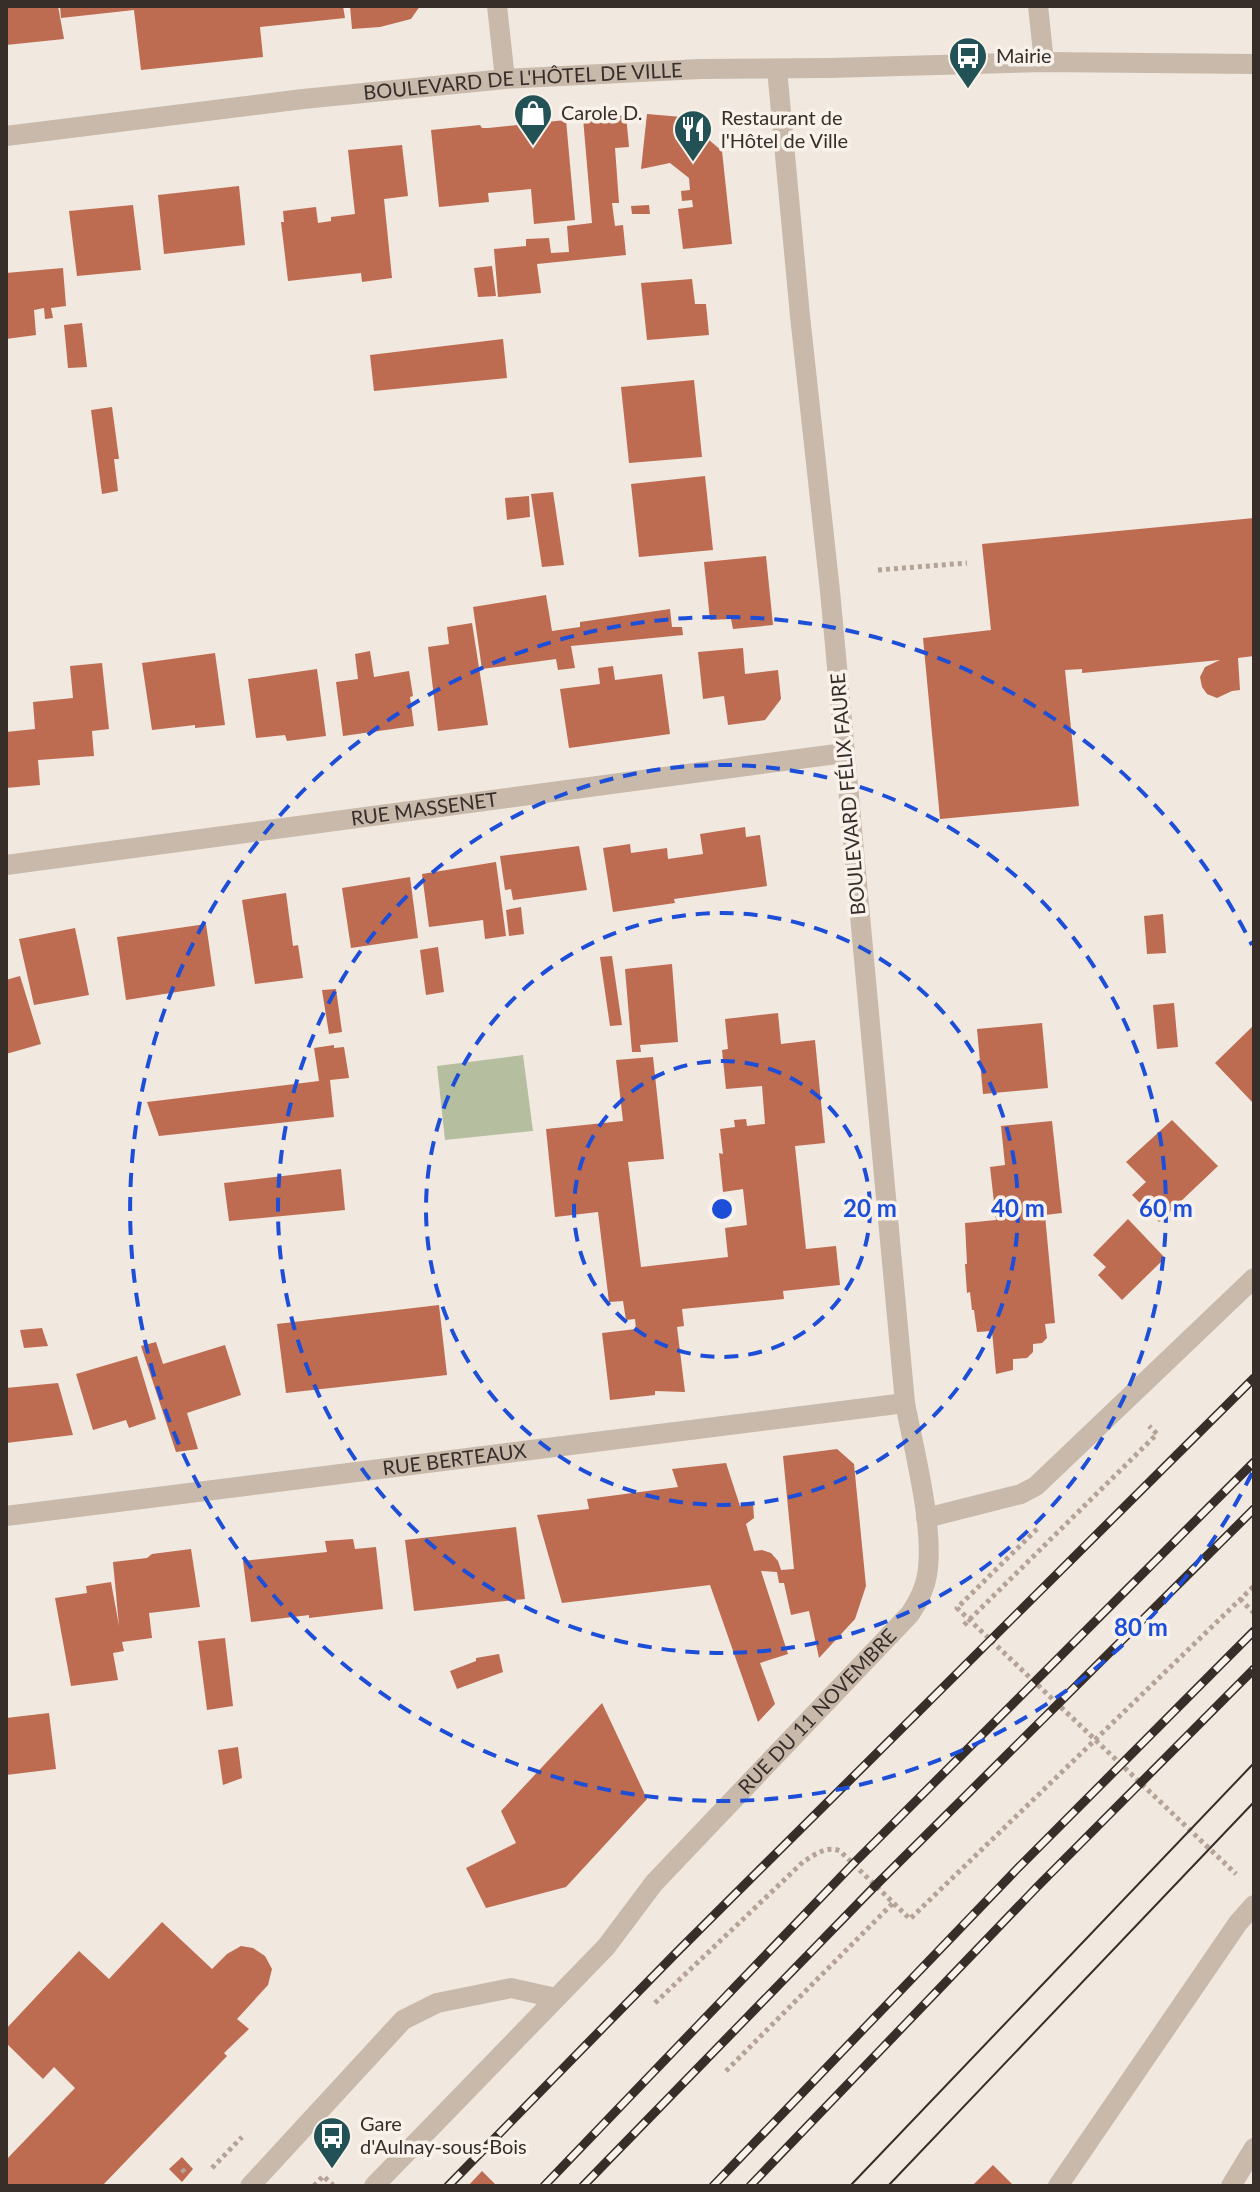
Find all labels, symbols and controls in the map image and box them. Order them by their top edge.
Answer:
bus stop icon: Mairie [947,35,989,90]
place label: Mairie [996,43,1052,67]
street label: BOULEVARD DE L'HÔTEL DE VILLE [362,57,683,104]
shop icon: Carole D. [512,92,554,147]
place label: Carole D. [561,100,642,124]
place label: Restaurant de l'Hôtel de Ville [721,105,848,152]
restaurant icon: Restaurant de l'Hôtel de Ville [672,108,714,163]
street label: BOULEVARD FÉLIX FAURE [824,672,870,916]
street label: RUE MASSENET [349,786,499,830]
text: 20 m [843,1193,897,1222]
text: 40 m [991,1193,1045,1222]
text: 60 m [1139,1193,1193,1222]
centre of rings [708,1195,736,1223]
street label: RUE BERTEAUX [381,1438,528,1480]
text: 80 m [1114,1612,1168,1641]
street label: RUE DU 11 NOVEMBRE [732,1623,901,1798]
place label: Gare d'Aulnay-sous-Bois [360,2111,527,2158]
bus stop icon: Gare d'Aulnay-sous-Bois [311,2115,353,2170]

